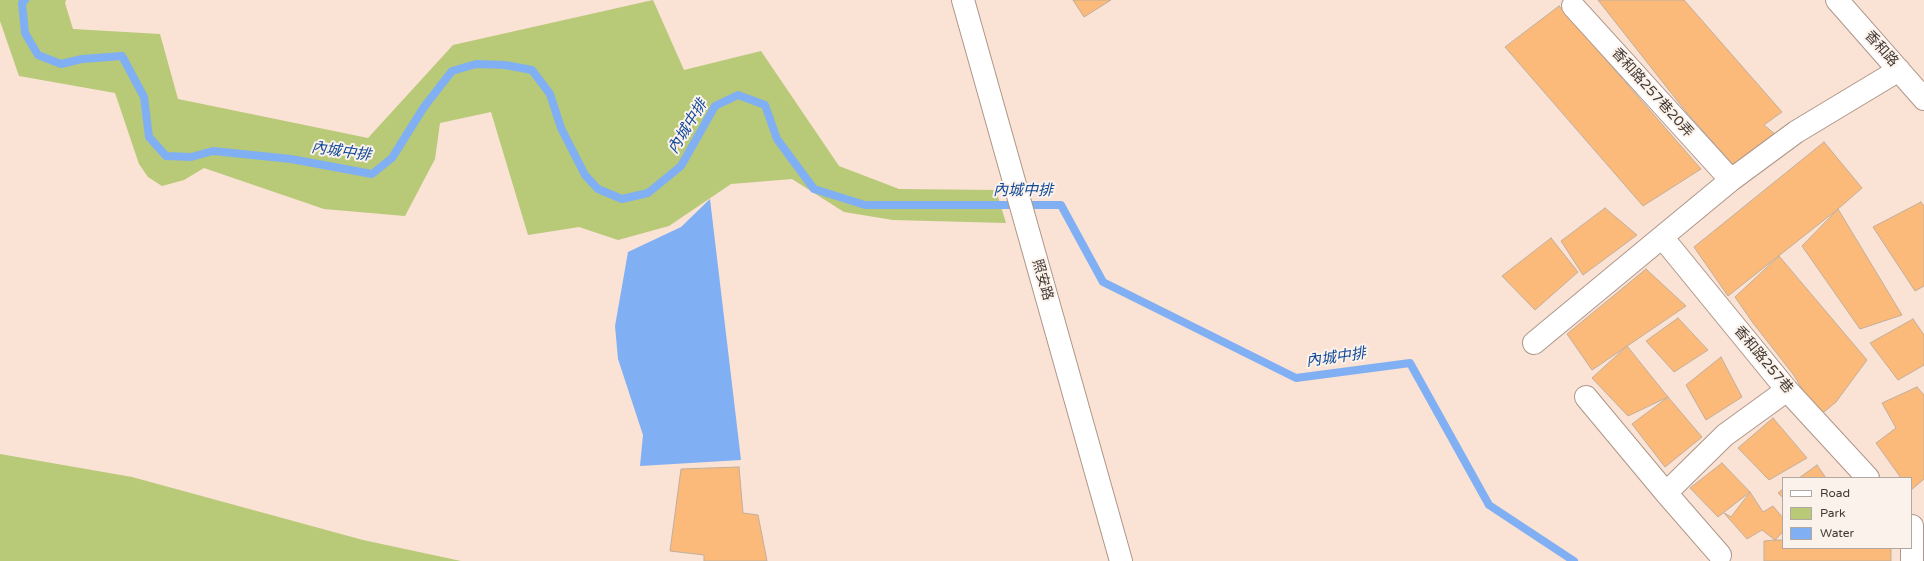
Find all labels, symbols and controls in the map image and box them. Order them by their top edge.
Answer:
street label: 香和路 [1861,28,1901,70]
street label: 香和路257巷20弄 [1608,45,1696,141]
water label: 內城中排 [664,97,712,157]
water label: 內城中排 [310,139,372,165]
water label: 內城中排 [993,182,1053,200]
street label: 照安路 [1028,257,1056,303]
street label: 香和路257巷 [1730,323,1796,397]
water label: 內城中排 [1305,345,1367,371]
legend [1782,477,1912,549]
text: Road [1820,486,1850,500]
text: Park [1820,506,1846,520]
text: Water [1820,526,1854,540]

